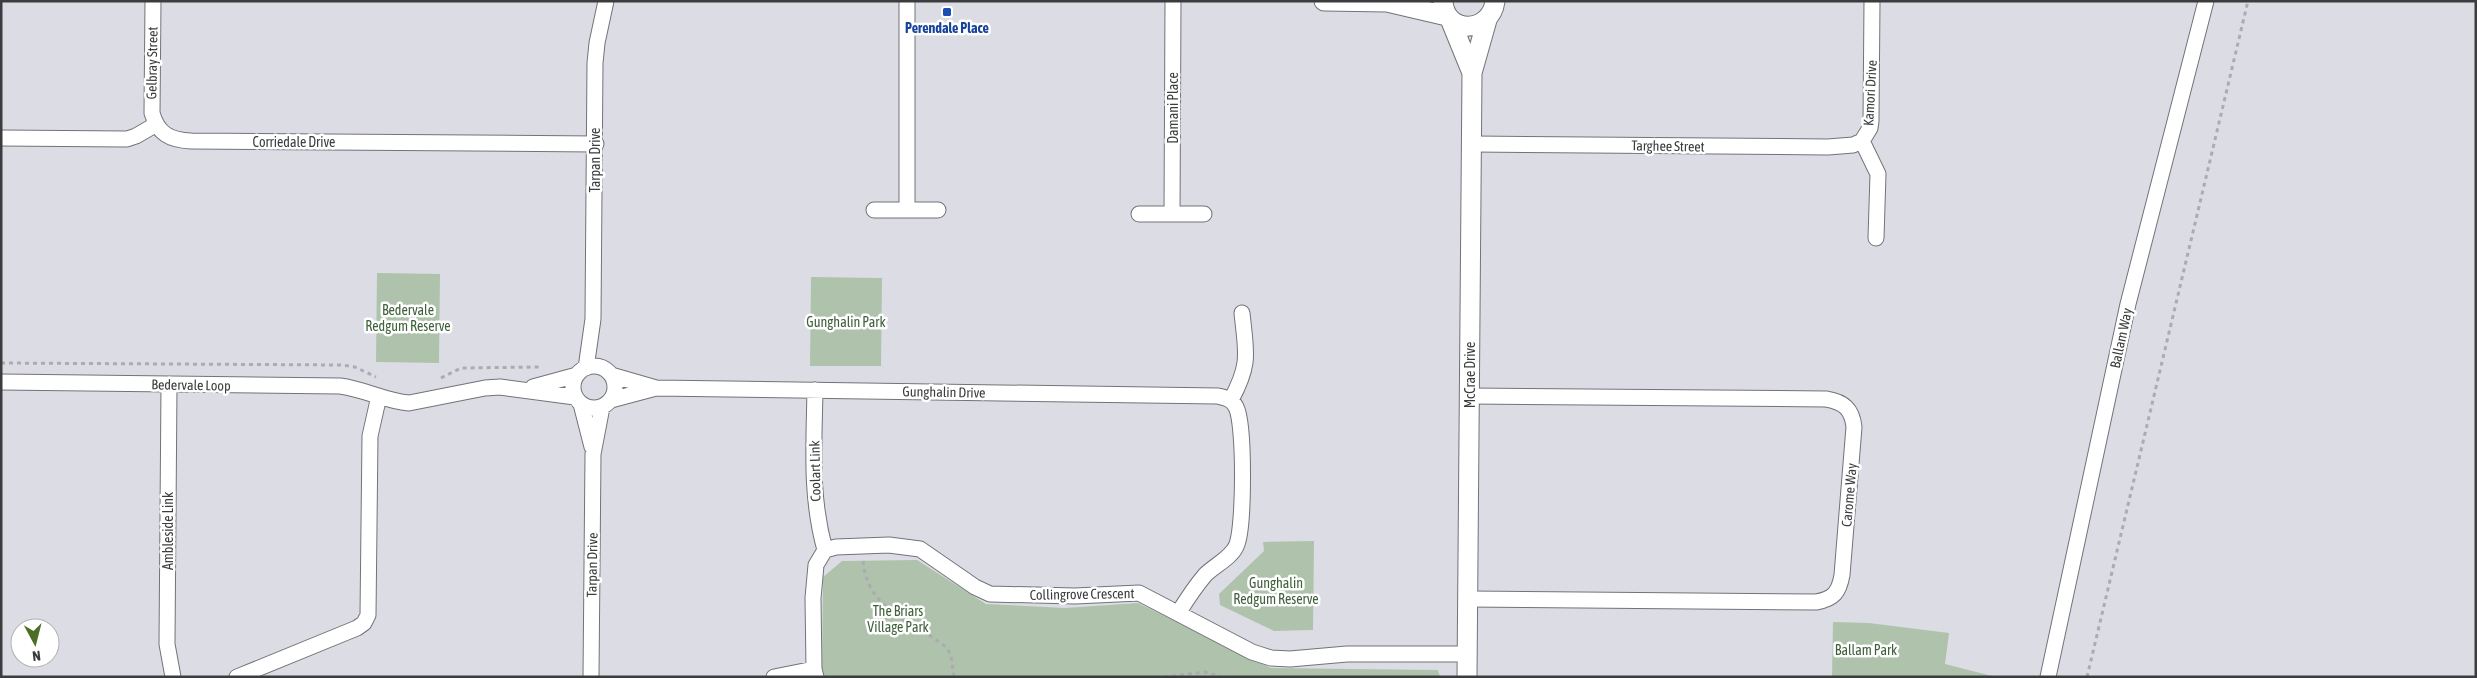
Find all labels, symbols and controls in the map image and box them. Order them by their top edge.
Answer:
marker: Perendale Place [941,6,953,18]
place label: Perendale Place [905,20,989,36]
street label: Gelbray Street [143,26,161,100]
street label: Kamori Drive [1860,60,1880,126]
street label: Damani Place [1165,72,1181,144]
street label: Tarpan Drive [587,128,603,192]
street label: Corriedale Drive [253,134,335,150]
street label: Targhee Street [1631,137,1705,155]
park label: Bedervale Redgum Reserve [365,302,451,334]
street label: Ballam Way [2107,306,2135,370]
park label: Gunghalin Park [806,314,886,330]
street label: McCrae Drive [1462,342,1478,408]
street label: Bedervale Loop [151,376,231,394]
street label: Gunghalin Drive [902,383,986,401]
street label: Coolart Link [806,440,824,502]
street label: Carome Way [1838,462,1860,528]
street label: Ambleside Link [160,492,176,570]
street label: Tarpan Drive [583,532,601,598]
park label: Gunghalin Redgum Reserve [1233,575,1319,607]
street label: Collingrove Crescent [1029,585,1135,603]
park label: The Briars Village Park [867,603,929,635]
north arrow [10,618,60,668]
park label: Ballam Park [1835,642,1897,658]
text: N [32,647,42,664]

